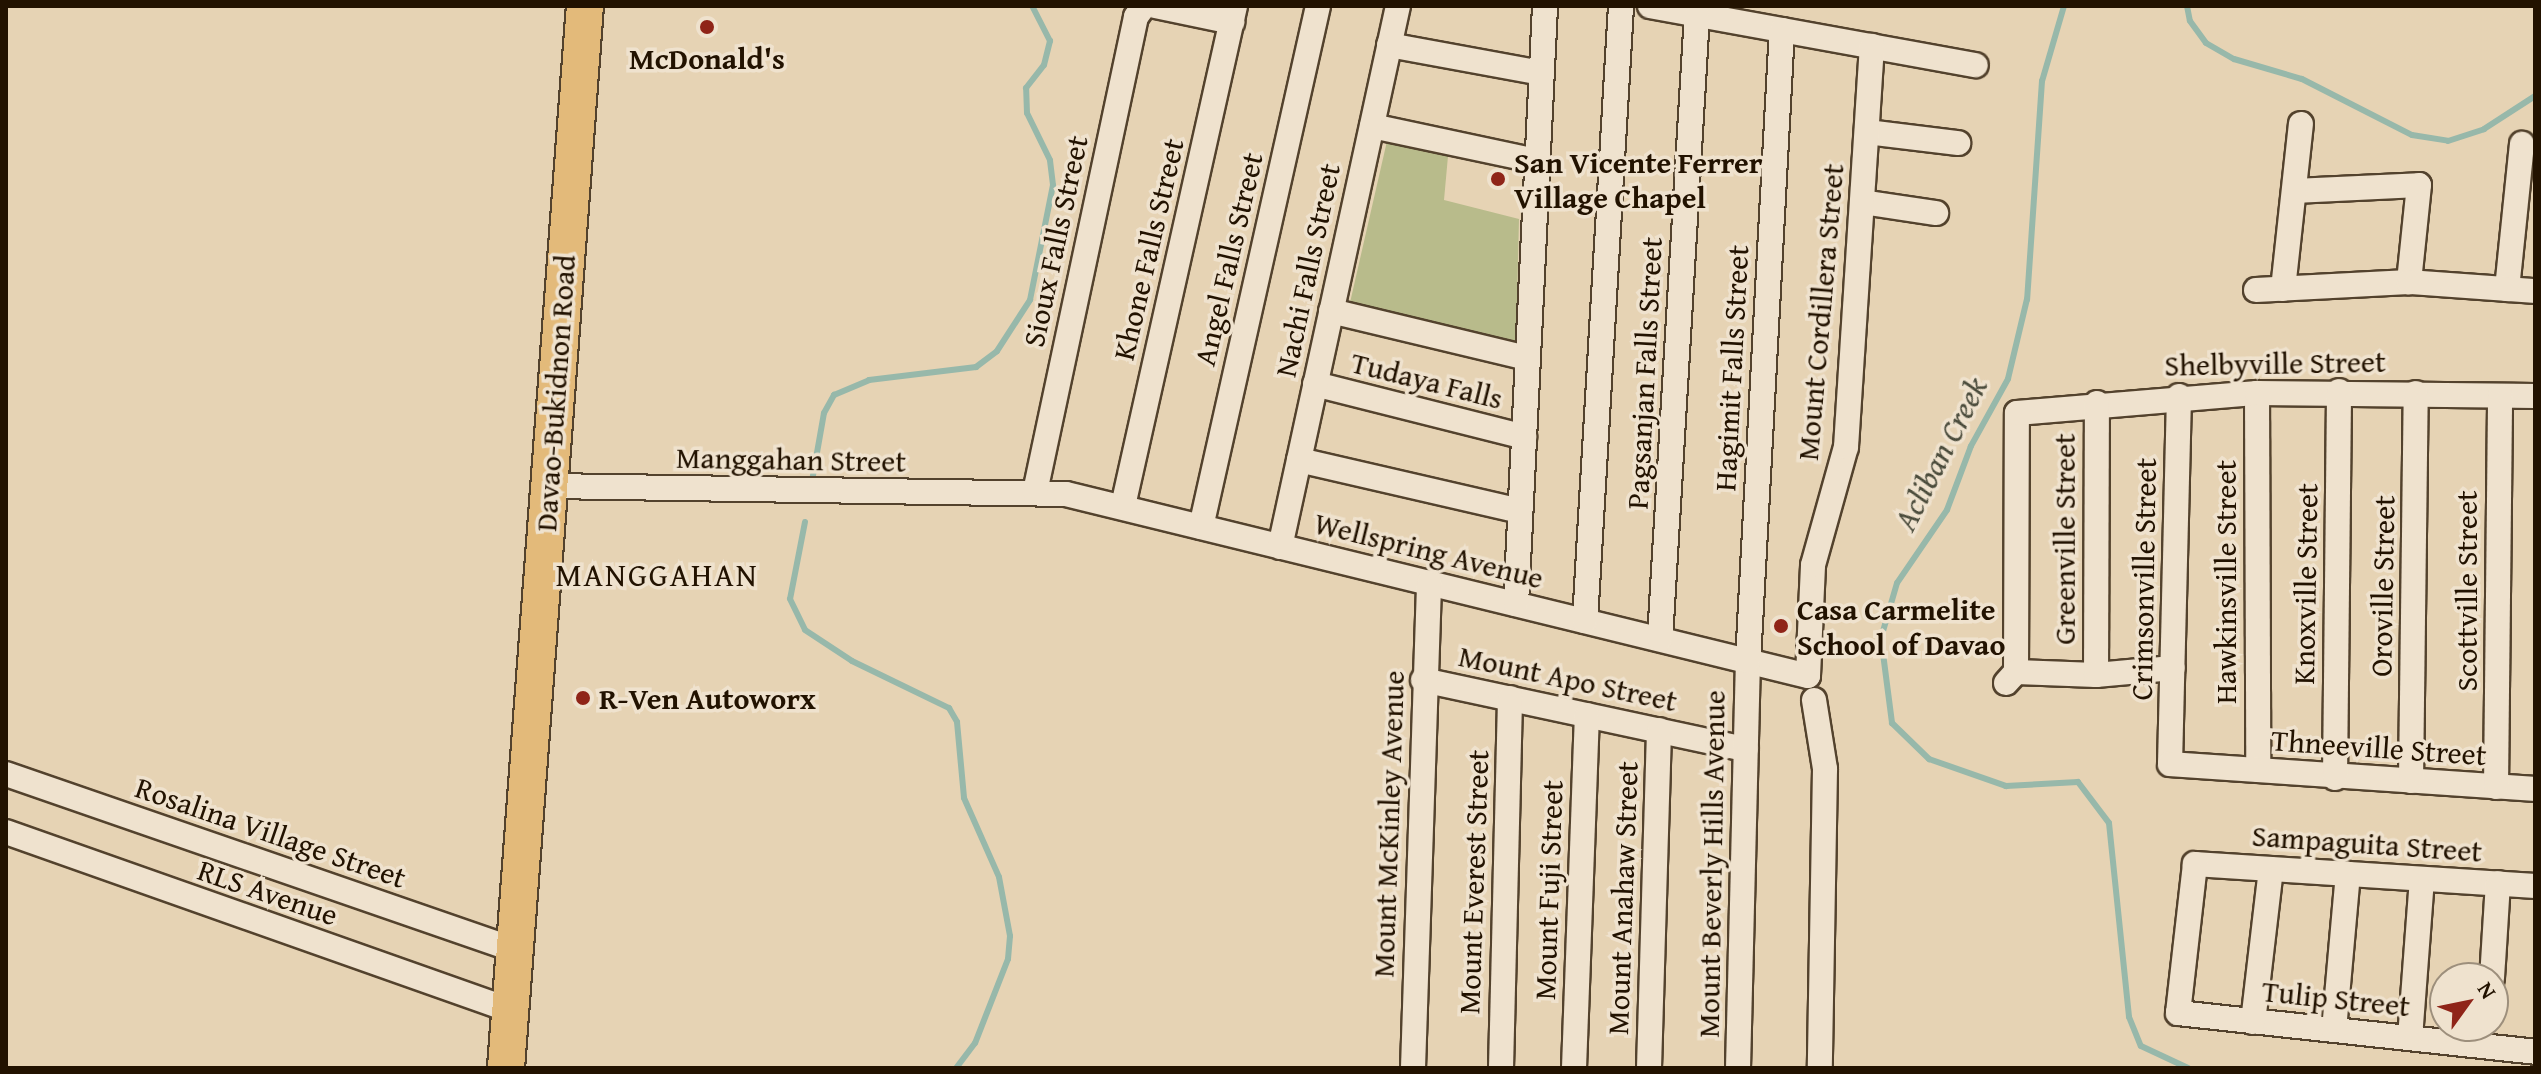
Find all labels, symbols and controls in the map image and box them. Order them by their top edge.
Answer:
marker: McDonald's [698,18,716,36]
place label: McDonald's [629,40,785,76]
street label: Sioux Falls Street [1015,132,1095,350]
street label: Khone Falls Street [1105,135,1191,363]
place label: San Vicente Ferrer Village Chapel [1514,144,1763,214]
street label: Angel Falls Street [1186,149,1270,369]
street label: Nachi Falls Street [1267,160,1347,380]
street label: Mount Cordillera Street [1789,162,1851,462]
marker: San Vicente Ferrer Village Chapel [1489,170,1507,188]
street label: Pagsanjan Falls Street [1619,236,1669,510]
street label: Hagimit Falls Street [1707,244,1755,492]
street label: Davao-Bukidnon Road [527,253,583,533]
street label: Shelbyville Street [2164,343,2386,383]
street label: Tudaya Falls [1347,344,1507,416]
water label: Acliban Creek [1886,371,1996,537]
street label: Greenville Street [2046,433,2082,645]
street label: Manggahan Street [676,439,906,479]
street label: Crimsonville Street [2123,457,2163,701]
street label: Hawkinsville Street [2207,460,2243,704]
street label: Knoxville Street [2285,483,2325,685]
street label: Scottville Street [2448,490,2484,692]
street label: Oroville Street [2362,495,2402,677]
street label: Wellspring Avenue [1311,504,1547,596]
district label: MANGGAHAN [555,556,759,594]
place label: Casa Carmelite School of Davao [1797,591,2005,662]
marker: Casa Carmelite School of Davao [1772,617,1790,635]
street label: Mount Apo Street [1456,637,1680,719]
street label: Mount McKinley Avenue [1365,670,1411,978]
place label: R-Ven Autoworx [599,680,816,716]
marker: R-Ven Autoworx [574,689,592,707]
street label: Mount Beverly Hills Avenue [1690,690,1732,1038]
street label: Thneeville Street [2270,722,2488,772]
street label: Mount Everest Street [1450,749,1496,1015]
street label: Mount Anahaw Street [1599,761,1645,1035]
street label: Rosalina Village Street [131,769,411,895]
street label: Mount Fuji Street [1526,779,1570,1001]
street label: Sampaguita Street [2251,817,2483,869]
street label: RLS Avenue [193,851,343,933]
north arrow [2429,962,2509,1042]
street label: Tulip Street [2260,972,2412,1024]
text: N [2470,975,2505,1005]

